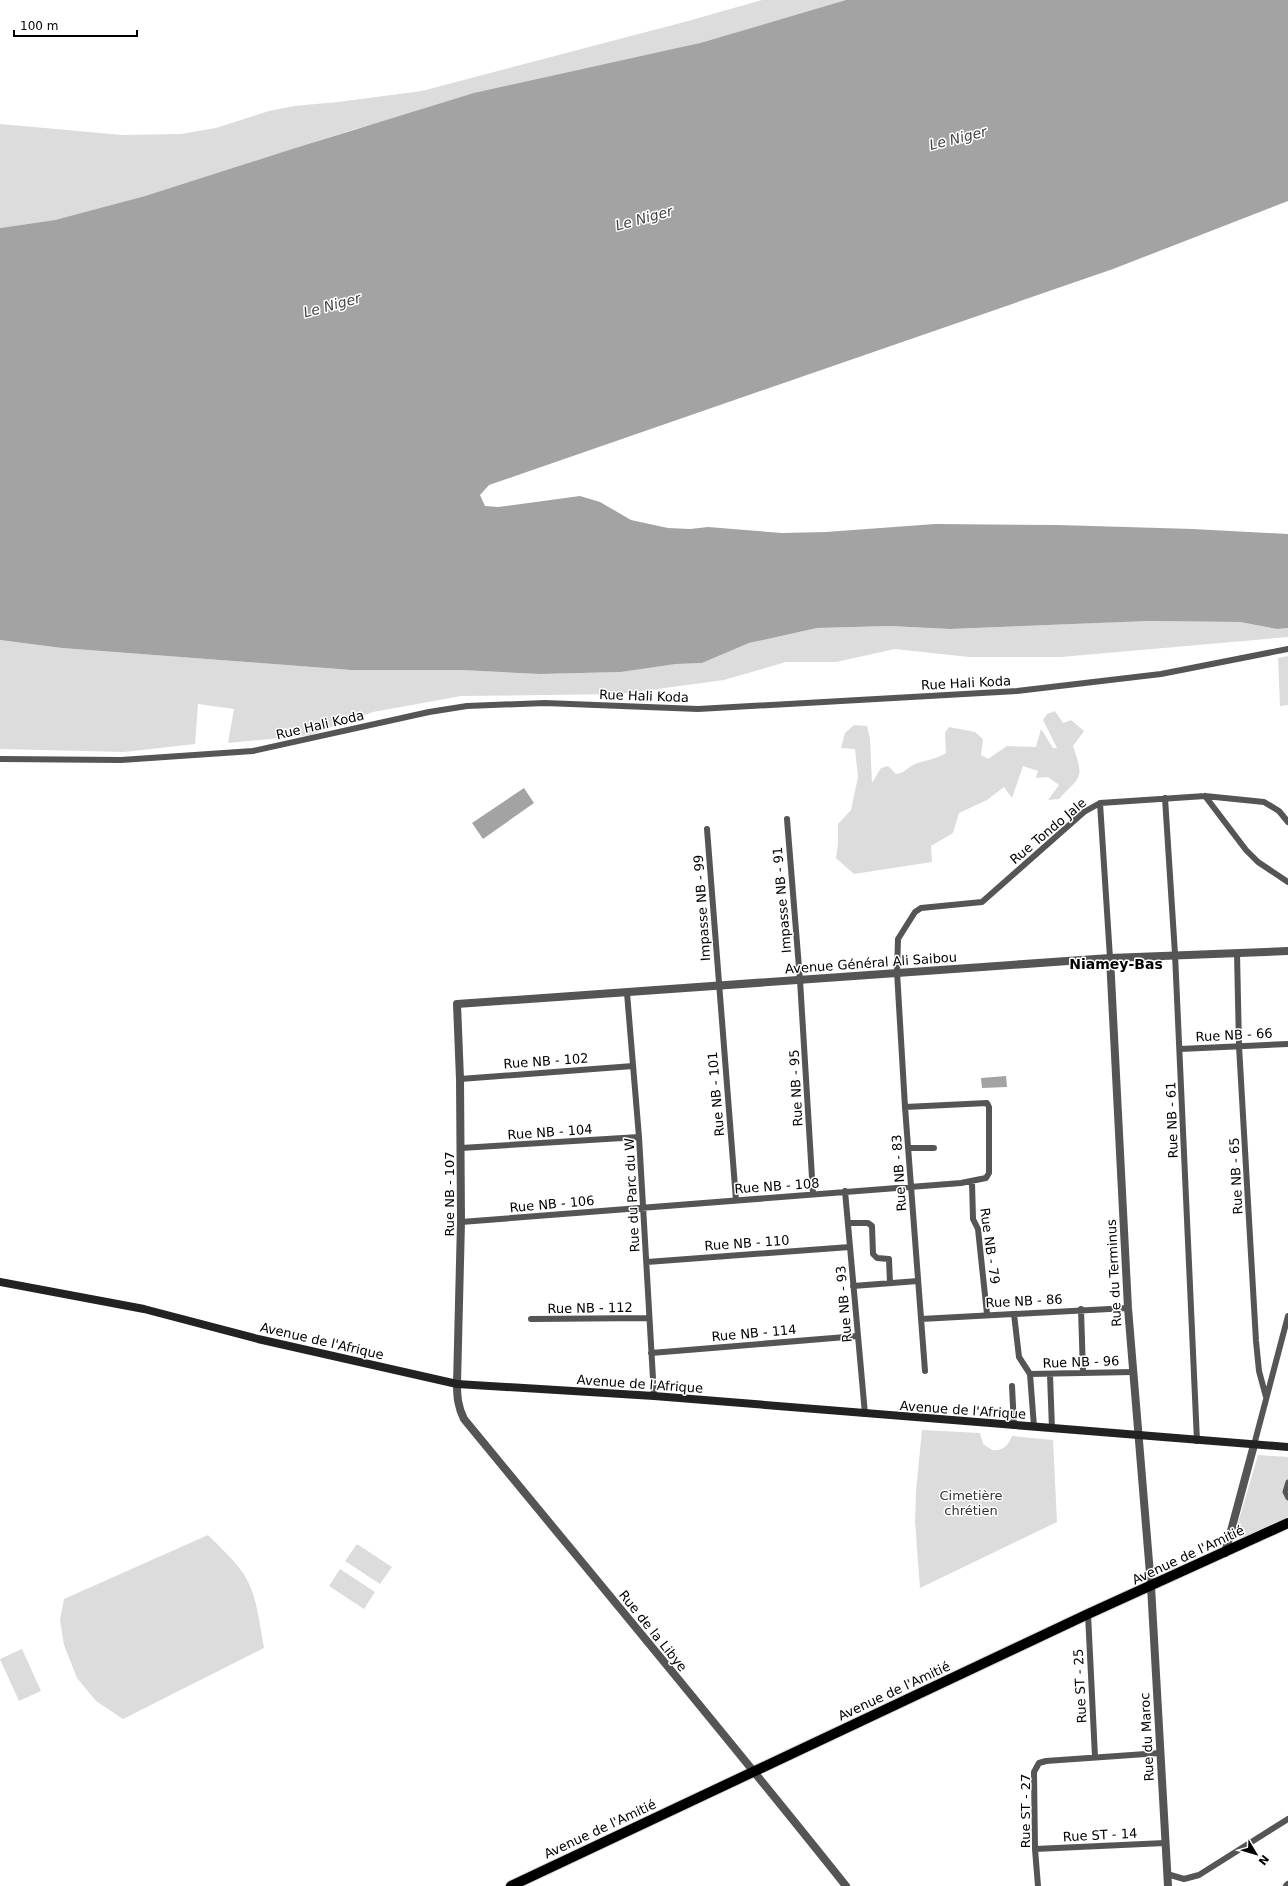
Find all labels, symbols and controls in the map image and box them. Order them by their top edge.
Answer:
scale bar [14,12,137,38]
text: 100 m [20,19,58,33]
water label: Le Niger [928,123,990,153]
water label: Le Niger [614,202,676,233]
water label: Le Niger [302,289,364,320]
street label: Rue Hali Koda [921,673,1011,693]
street label: Rue Hali Koda [599,687,689,705]
street label: Rue Hali Koda [274,708,366,742]
street label: Rue Tondo Jale [1007,795,1089,867]
street label: Impasse NB - 91 [770,846,794,954]
street label: Impasse NB - 99 [691,854,713,962]
street label: Avenue Général Ali Saibou [785,950,957,976]
district label: Niamey-Bas [1069,956,1163,972]
street label: Rue NB - 66 [1195,1025,1273,1045]
street label: Rue NB - 95 [786,1049,806,1127]
street label: Rue NB - 102 [503,1051,589,1071]
street label: Rue NB - 101 [705,1051,727,1137]
street label: Rue NB - 61 [1163,1081,1181,1159]
street label: Rue NB - 104 [507,1122,593,1142]
street label: Rue NB - 83 [889,1134,909,1212]
street label: Rue du Parc du W [622,1137,642,1253]
street label: Rue NB - 65 [1226,1137,1246,1215]
street label: Rue NB - 107 [442,1151,457,1237]
street label: Rue NB - 108 [734,1176,820,1196]
street label: Rue NB - 106 [509,1193,595,1215]
street label: Rue NB - 79 [977,1207,1003,1285]
street label: Rue du Terminus [1104,1219,1124,1327]
street label: Rue NB - 110 [704,1233,790,1253]
street label: Rue NB - 93 [833,1265,855,1343]
street label: Rue NB - 86 [985,1291,1063,1311]
street label: Rue NB - 112 [547,1300,633,1316]
street label: Avenue de l'Afrique [259,1319,385,1363]
street label: Rue NB - 114 [711,1322,797,1344]
street label: Rue NB - 96 [1042,1353,1120,1371]
street label: Avenue de l'Afrique [576,1372,704,1396]
street label: Avenue de l'Afrique [899,1398,1027,1422]
park label: Cimetière chrétien [939,1488,1003,1518]
street label: Avenue de l'Amitié [1130,1522,1246,1588]
street label: Rue de la Libye [616,1588,690,1674]
street label: Rue ST - 25 [1071,1648,1089,1724]
street label: Avenue de l'Amitié [836,1658,952,1724]
street label: Rue du Maroc [1137,1692,1157,1782]
street label: Rue ST - 27 [1018,1774,1033,1848]
street label: Avenue de l'Amitié [542,1796,658,1862]
street label: Rue ST - 14 [1062,1826,1138,1844]
north arrow [1236,1834,1276,1874]
text: N [1256,1852,1271,1867]

